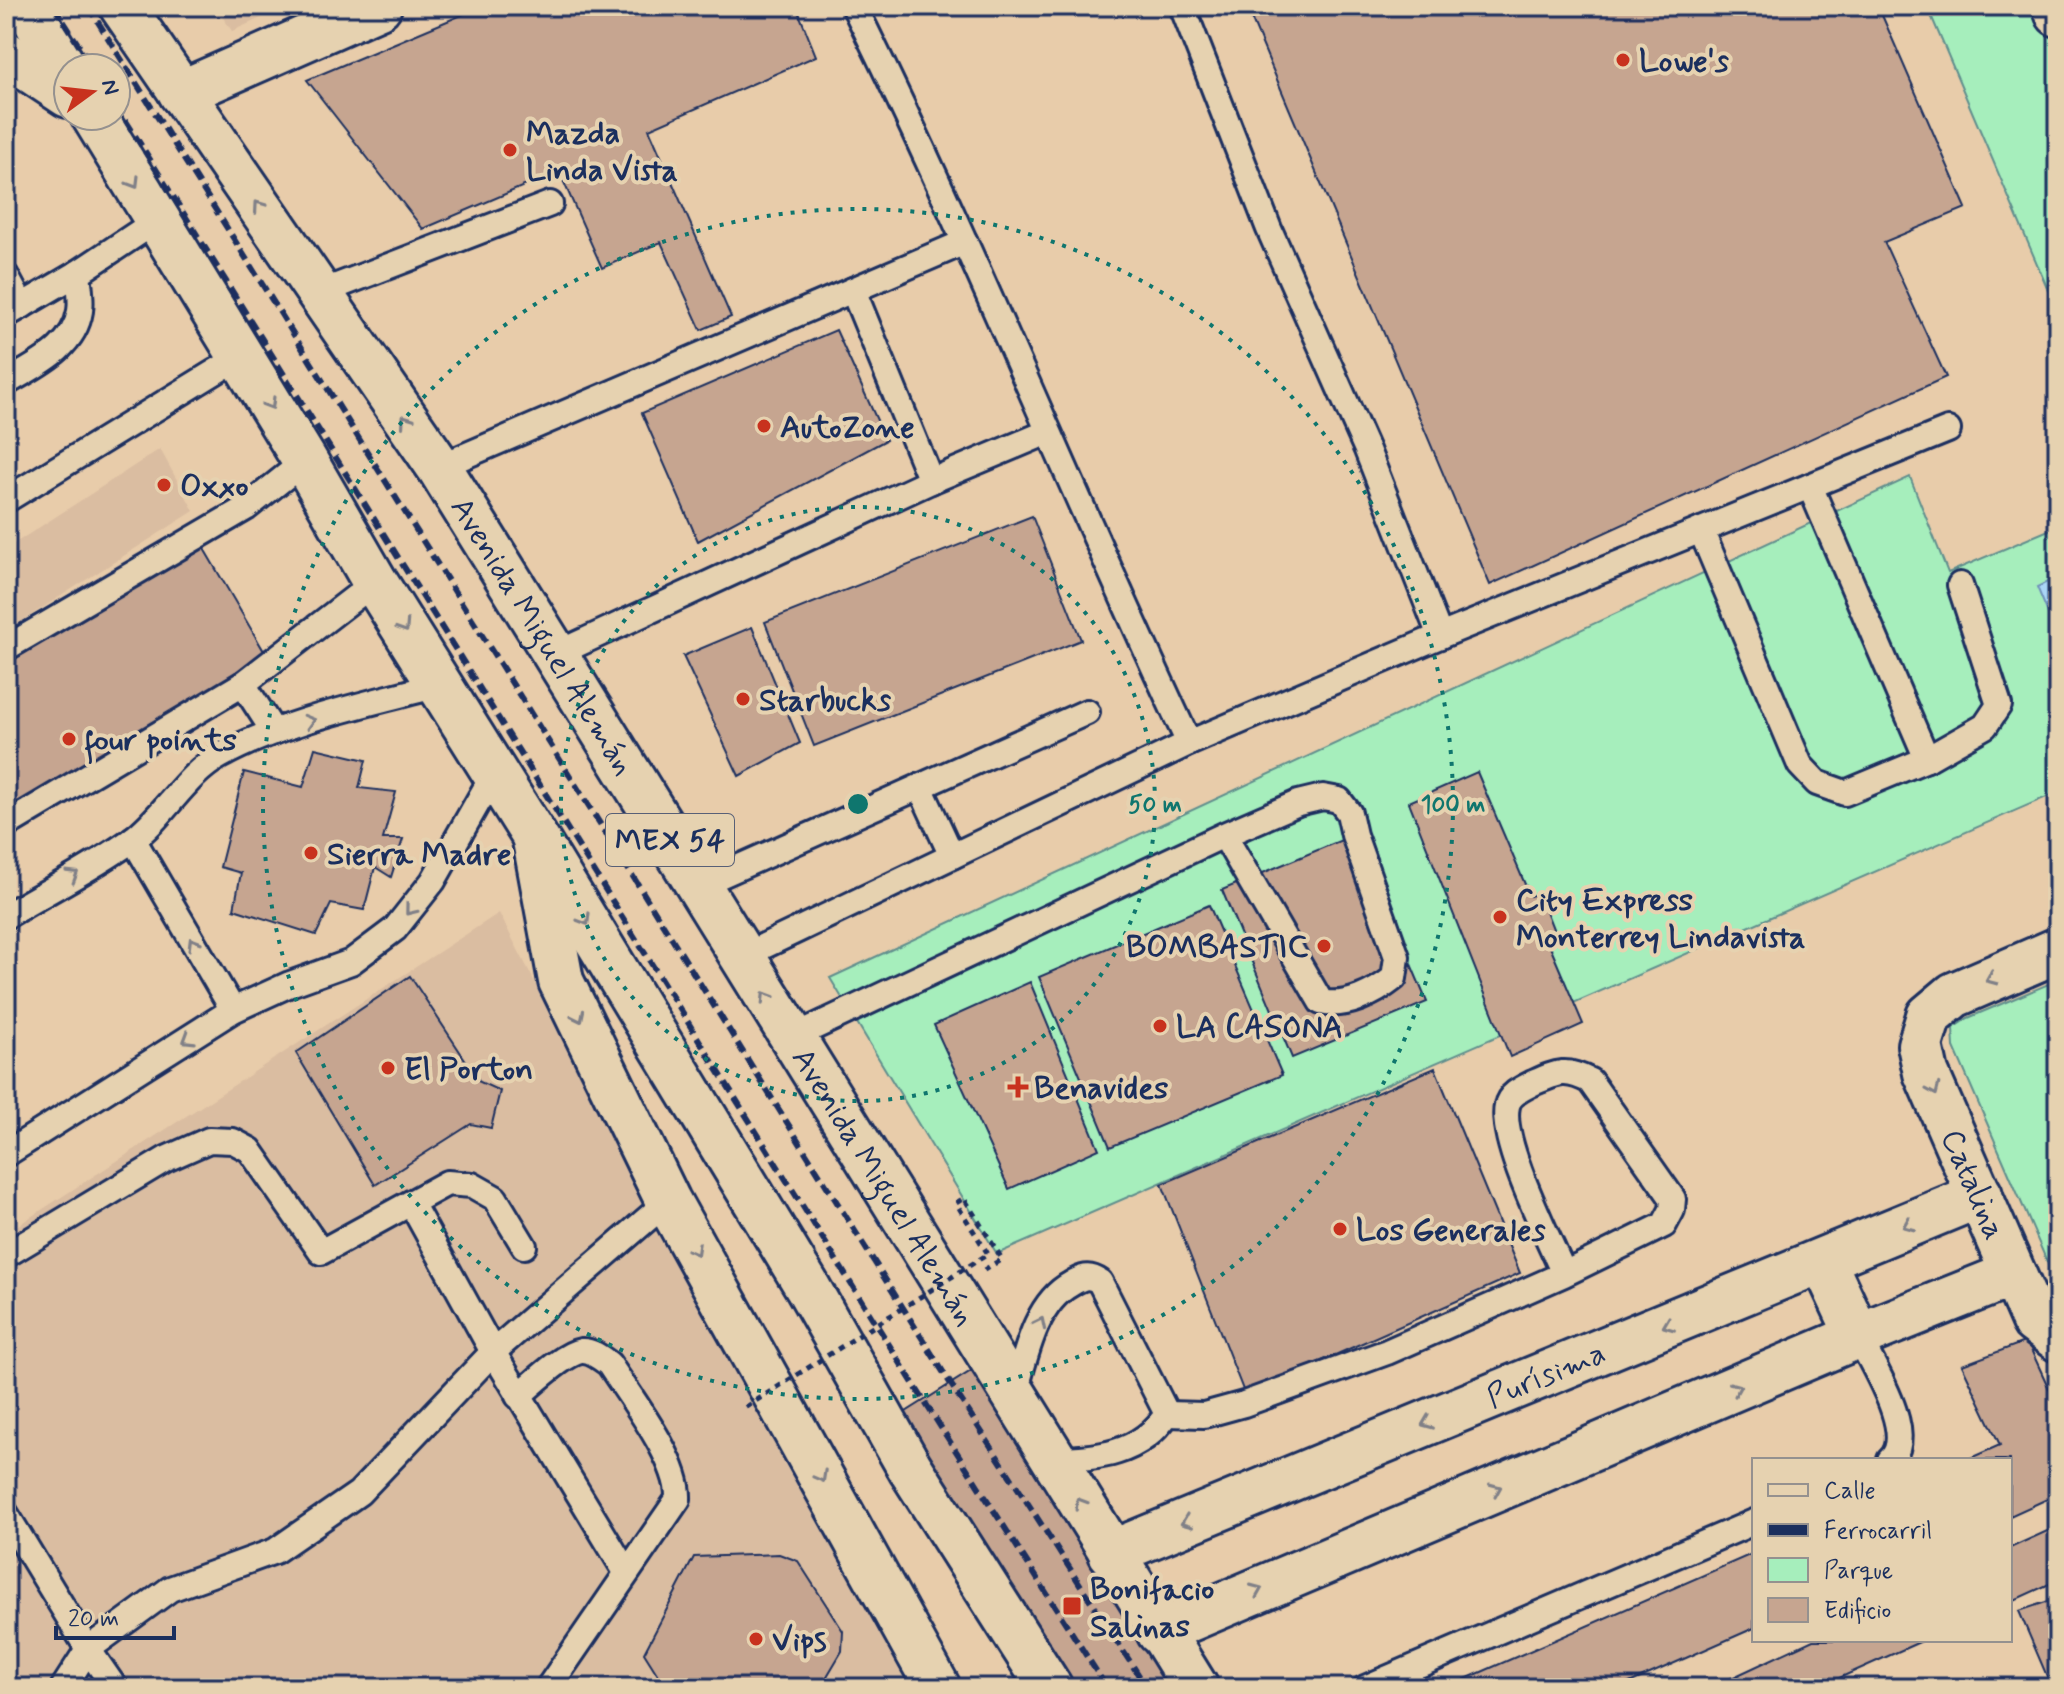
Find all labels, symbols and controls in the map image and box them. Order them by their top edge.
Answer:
place label: Lowe's [1639,41,1730,83]
marker: Lowe's [1614,51,1632,69]
north arrow [52,52,132,132]
text: N [94,77,125,98]
place label: Mazda Linda Vista [526,113,678,192]
marker: Mazda Linda Vista [501,141,519,159]
one-way arrow [124,174,140,189]
one-way arrow [254,200,269,214]
one-way arrow [261,395,276,410]
place label: AutoZone [780,407,915,449]
one-way arrow [401,415,416,429]
marker: AutoZone [755,417,773,435]
place label: Oxxo [180,466,248,508]
marker: Oxxo [155,476,173,494]
street label: Avenida Miguel Alemán [440,490,644,784]
one-way arrow [395,618,410,633]
place label: Starbucks [759,680,892,722]
marker: Starbucks [734,690,752,708]
one-way arrow [303,714,316,730]
place label: four points [84,720,237,765]
marker: four points [60,730,78,748]
centre of rings [844,790,872,818]
text: 50 m [1128,790,1182,821]
text: 100 m [1421,790,1485,821]
road number: MEX 54 [606,814,734,866]
place label: Sierra Madre [327,834,511,876]
marker: Sierra Madre [302,844,320,862]
one-way arrow [64,870,79,885]
place label: City Express Monterrey Lindavista [1516,880,1806,959]
one-way arrow [405,901,420,915]
marker: City Express Monterrey Lindavista [1491,908,1509,926]
one-way arrow [576,911,591,925]
place label: BOMBASTIC [1126,927,1308,969]
one-way arrow [187,937,203,952]
marker: BOMBASTIC [1315,937,1333,955]
one-way arrow [1985,969,1999,985]
one-way arrow [760,991,775,1006]
place label: LA CASONA [1176,1007,1343,1049]
one-way arrow [569,1009,585,1024]
marker: LA CASONA [1151,1017,1169,1035]
one-way arrow [182,1029,197,1044]
street label: Avenida Miguel Alemán [781,1040,986,1335]
place label: El Porton [404,1049,533,1091]
marker: El Porton [379,1059,397,1077]
place label: Benavides [1034,1068,1168,1110]
marker: Benavides [1009,1078,1027,1096]
one-way arrow [1924,1082,1940,1097]
street label: Catalina [1930,1123,2015,1246]
place label: Los Generales [1356,1210,1546,1252]
one-way arrow [1902,1216,1916,1232]
marker: Los Generales [1331,1220,1349,1238]
one-way arrow [685,1241,701,1256]
one-way arrow [1662,1315,1676,1331]
one-way arrow [1030,1316,1046,1331]
street label: Purísima [1481,1333,1612,1419]
one-way arrow [1728,1381,1742,1397]
one-way arrow [1421,1413,1435,1430]
legend [1752,1458,2012,1642]
one-way arrow [811,1468,827,1483]
text: Calle [1824,1476,1876,1507]
one-way arrow [1488,1482,1502,1499]
one-way arrow [1075,1497,1090,1512]
one-way arrow [1180,1512,1195,1528]
text: Ferrocarril [1824,1516,1932,1547]
text: Parque [1824,1556,1893,1587]
place label: Bonifacio Salinas [1090,1569,1214,1648]
one-way arrow [1249,1584,1263,1600]
scale bar [56,1590,174,1640]
marker: Bonifacio Salinas [1061,1595,1083,1617]
text: Edificio [1824,1596,1891,1627]
text: 20 m [68,1604,119,1635]
place label: Vips [772,1620,827,1662]
marker: Vips [747,1630,765,1648]

